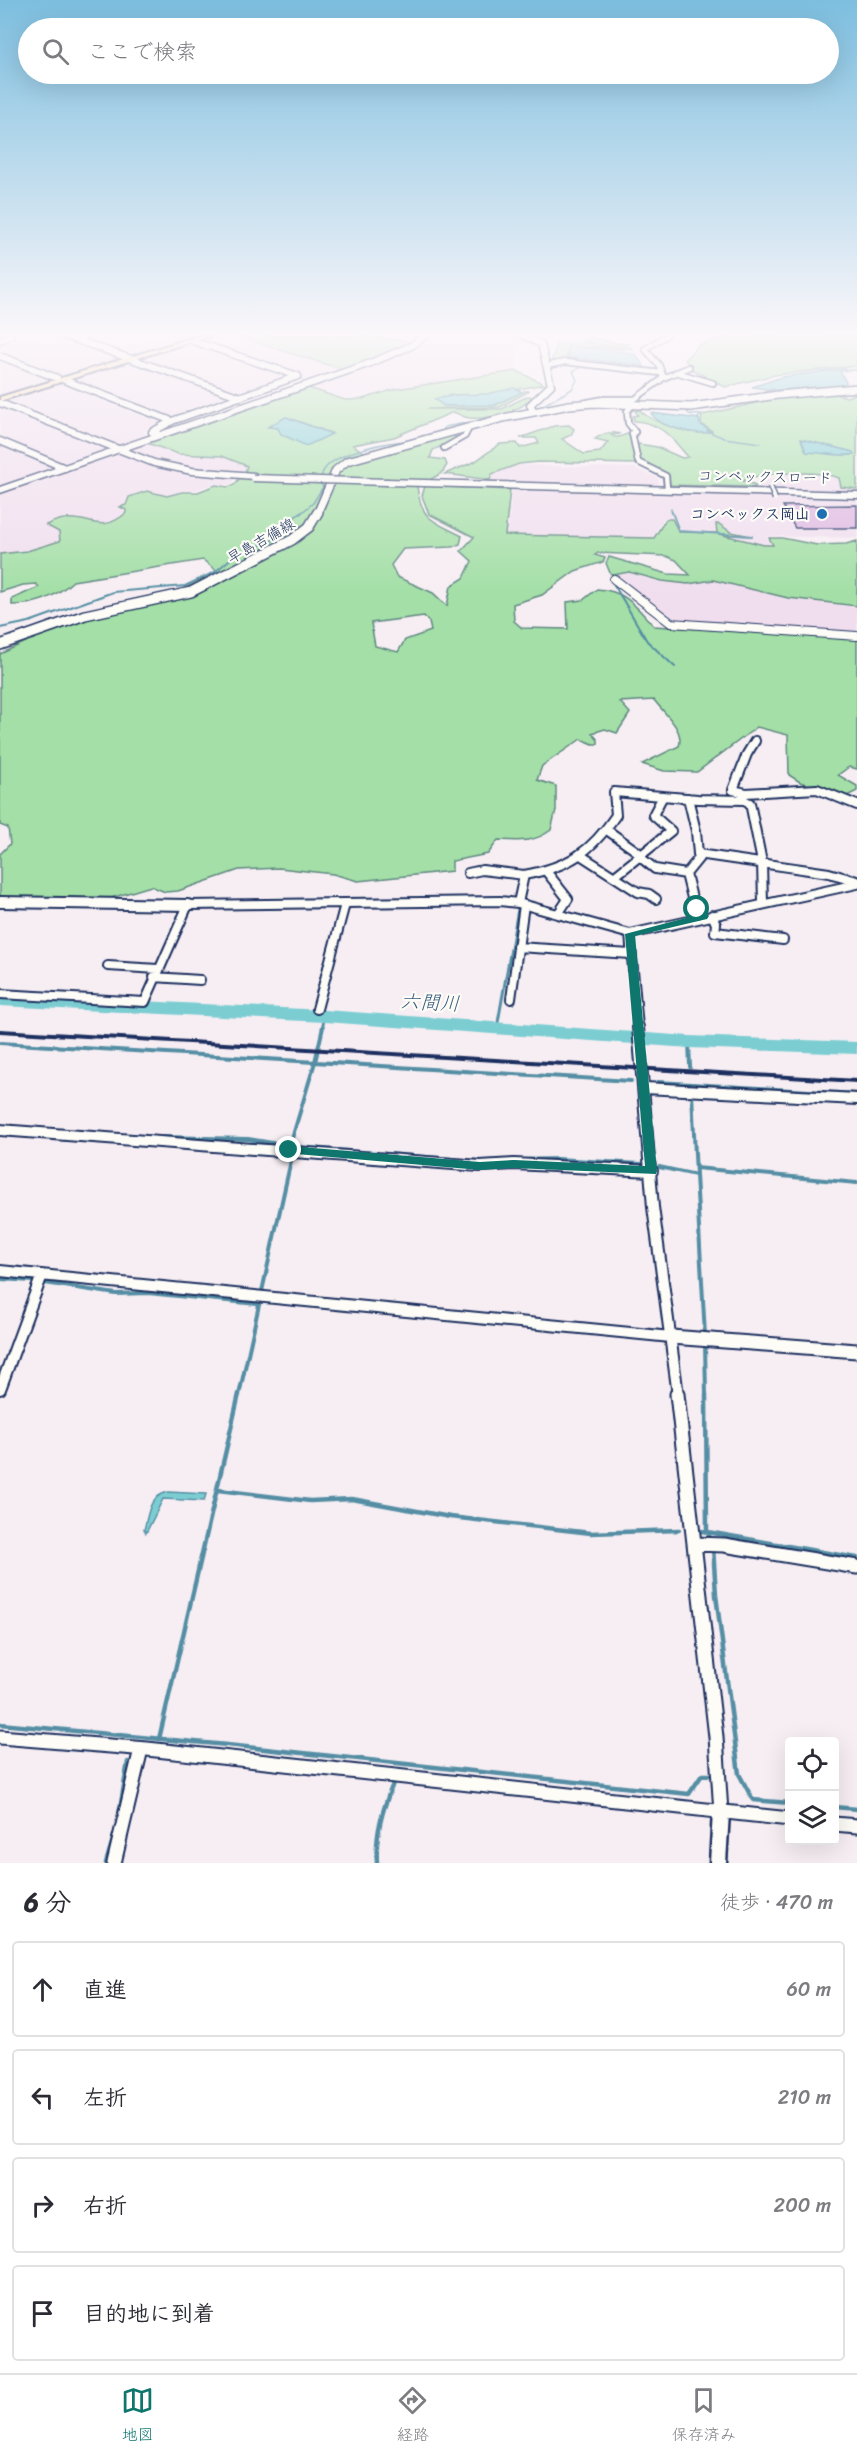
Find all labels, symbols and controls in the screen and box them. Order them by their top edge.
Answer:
search box [18,18,839,84]
text: ここで検索 [87,32,197,71]
icon: search [39,35,72,68]
street label: コンベックスロード [697,463,833,491]
place label: コンベックス岡山 [690,501,810,527]
marker: コンベックス岡山 [815,507,829,521]
street label: 早島吉備線 [222,511,300,571]
route start [683,895,709,921]
water label: 六間川 [399,983,461,1022]
route end [275,1136,301,1162]
map controls [785,1737,839,1845]
button: locate [785,1737,839,1791]
button: layers [785,1791,839,1845]
text: 6 分 [24,1879,72,1925]
text: 徒歩 · 470 m [720,1885,833,1920]
text: 直進 [83,1970,127,2009]
text: 60 m [786,1972,831,2007]
icon: ahead [26,1973,59,2006]
text: 左折 [83,2078,127,2117]
text: 210 m [778,2080,831,2115]
icon: left [26,2081,59,2114]
text: 右折 [83,2186,127,2225]
text: 200 m [774,2188,831,2223]
icon: right [26,2189,59,2222]
text: 目的地に到着 [83,2294,215,2333]
icon: arrive [26,2297,59,2330]
tab: 地図 [121,2384,154,2449]
tab: 経路 [396,2384,429,2449]
tab: 保存済み [672,2384,736,2449]

